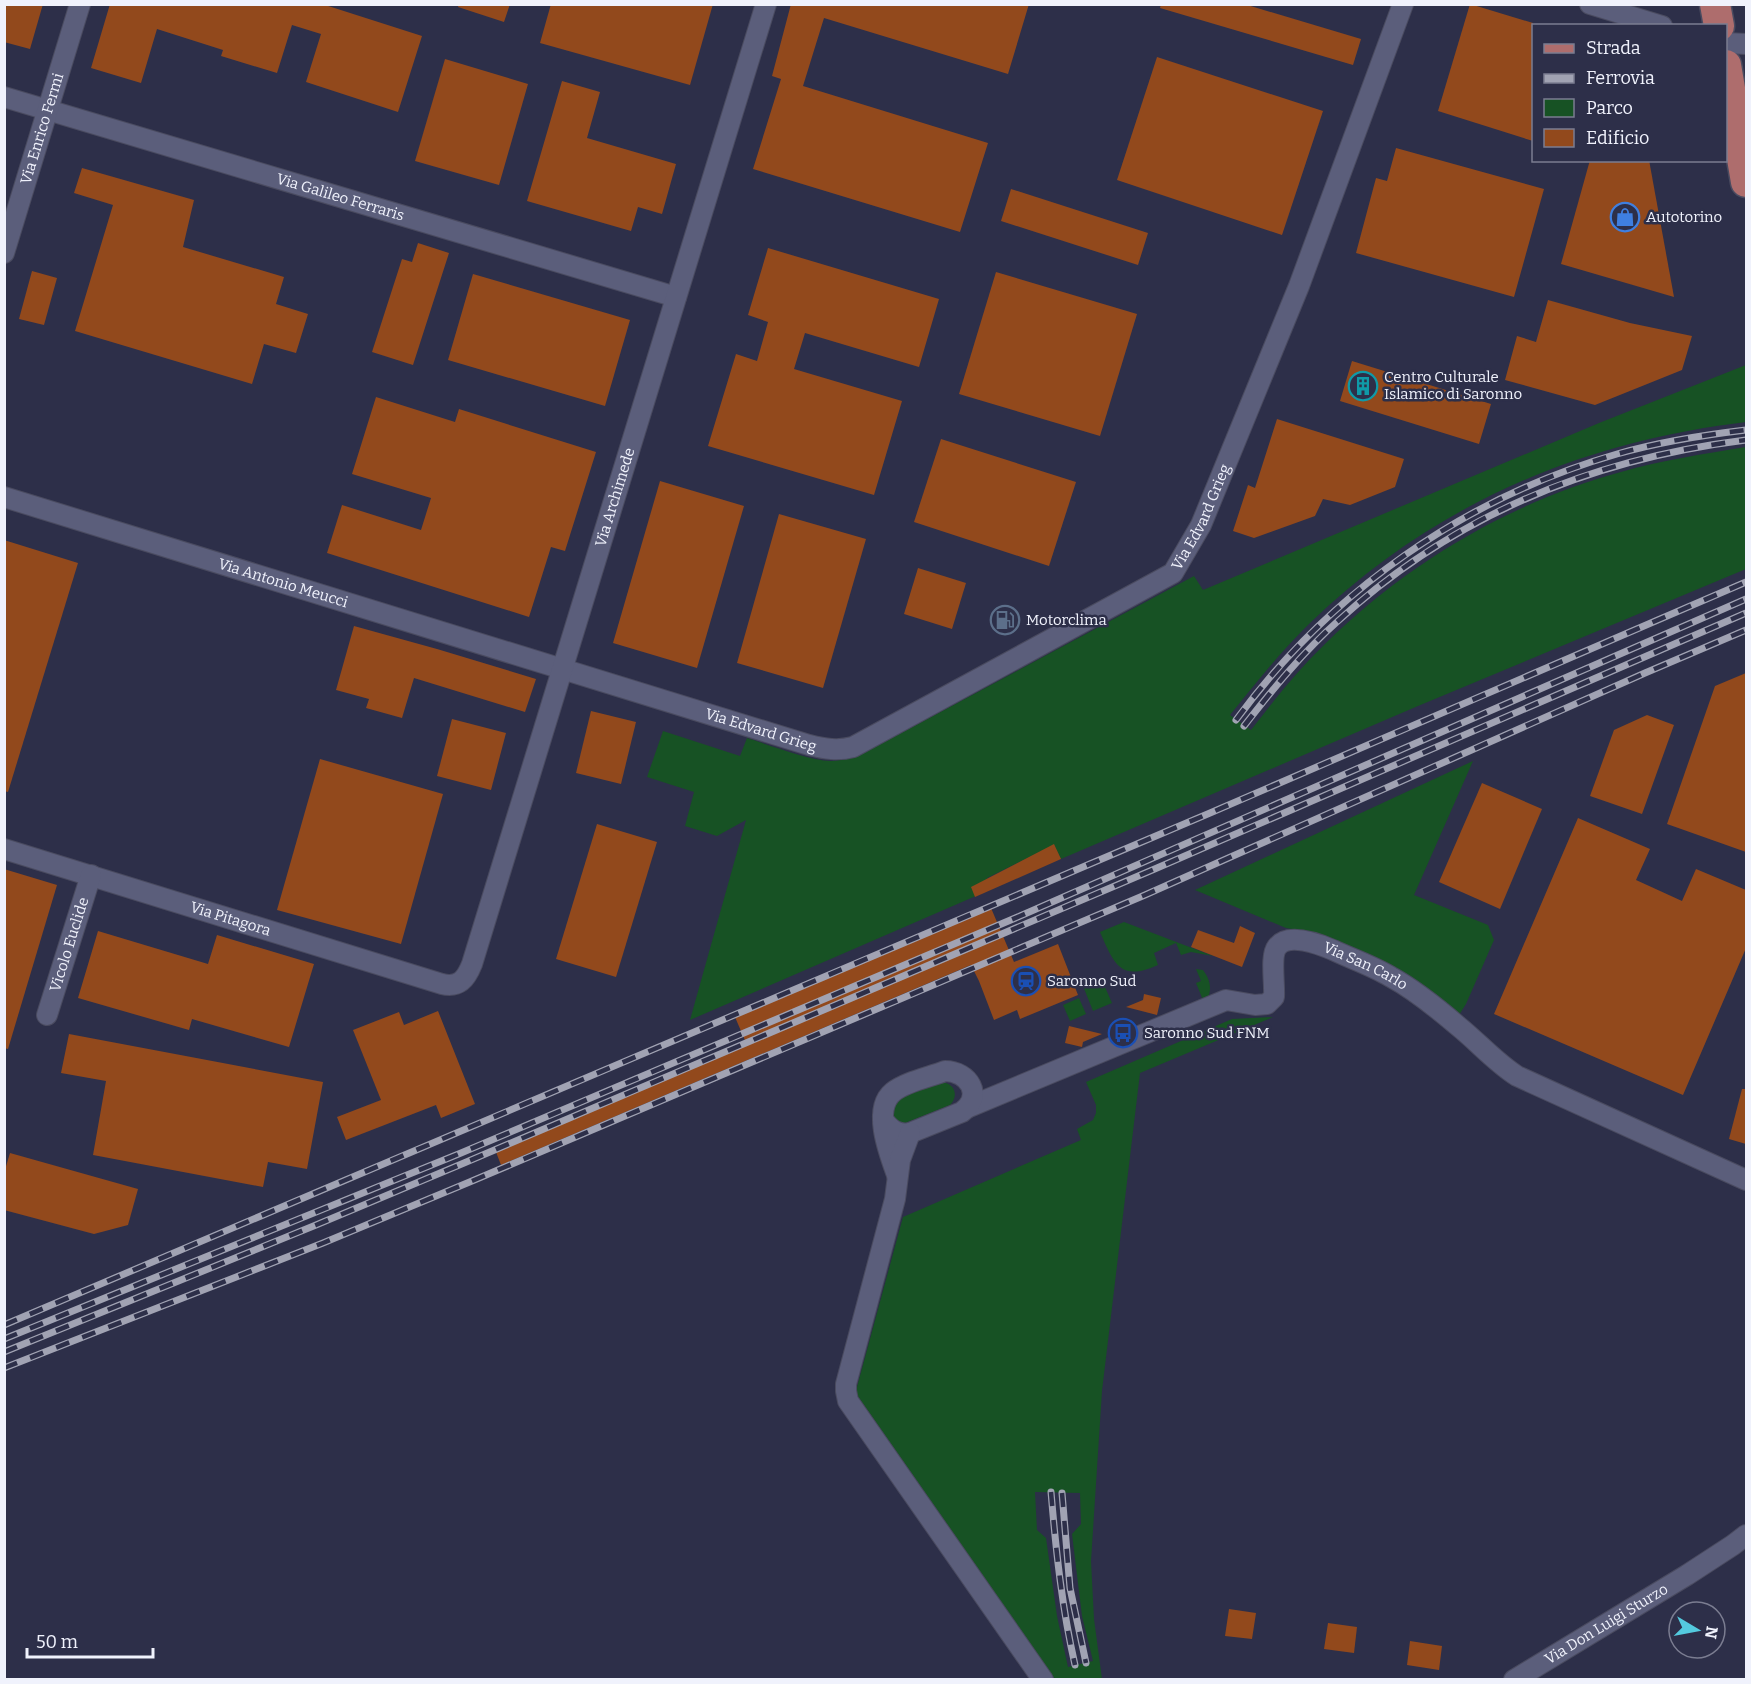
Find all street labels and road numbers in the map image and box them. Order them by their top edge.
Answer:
street label: Via Enrico Fermi [17,70,68,186]
street label: Via Galileo Ferraris [274,170,406,225]
street label: Via Archimede [591,445,639,549]
street label: Via Edvard Grieg [1168,461,1234,573]
street label: Via Antonio Meucci [216,555,351,612]
street label: Via Edvard Grieg [703,705,818,756]
street label: Vicolo Euclide [46,895,92,994]
street label: Via Pitagora [188,898,273,940]
street label: Via San Carlo [1321,938,1411,994]
street label: Via Don Luigi Sturzo [1542,1580,1671,1668]

